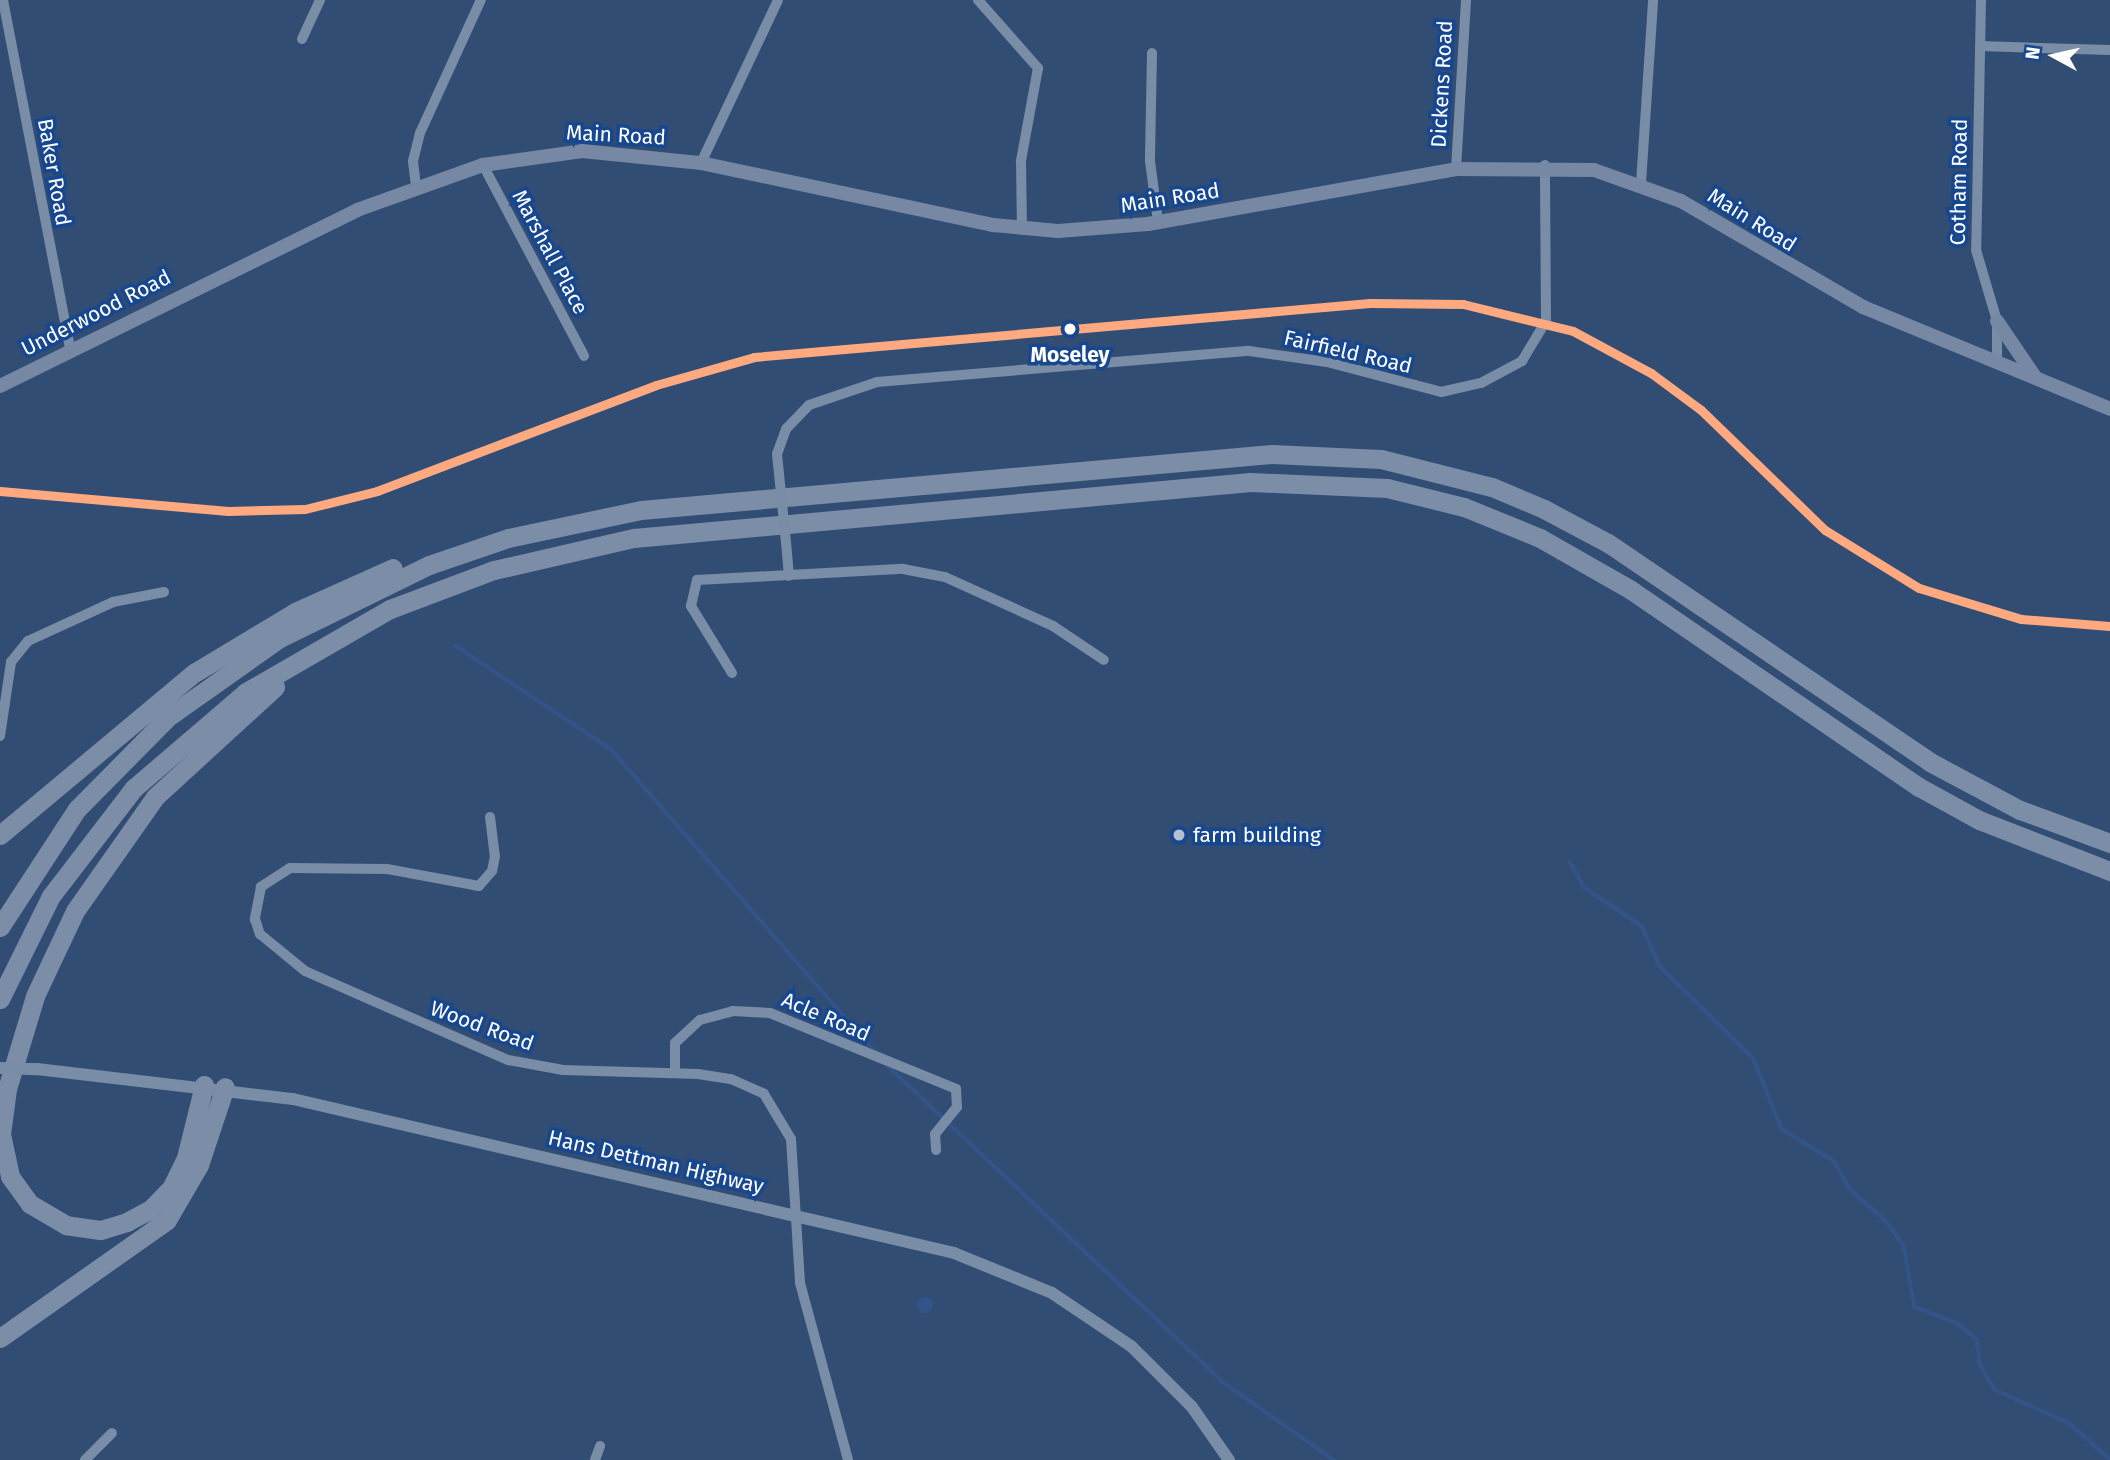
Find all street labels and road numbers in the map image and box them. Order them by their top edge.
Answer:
street label: Dickens Road [1426,20,1458,148]
street label: Baker Road [32,116,76,228]
street label: Cotham Road [1945,118,1973,246]
street label: Main Road [565,120,667,150]
street label: Main Road [1119,178,1221,218]
street label: Main Road [1703,183,1801,257]
street label: Marshall Place [507,185,593,319]
street label: Underwood Road [17,264,175,362]
street label: Fairfield Road [1282,325,1414,379]
street label: Acle Road [778,987,874,1047]
street label: Wood Road [427,996,537,1056]
street label: Hans Dettman Highway [546,1125,766,1199]

